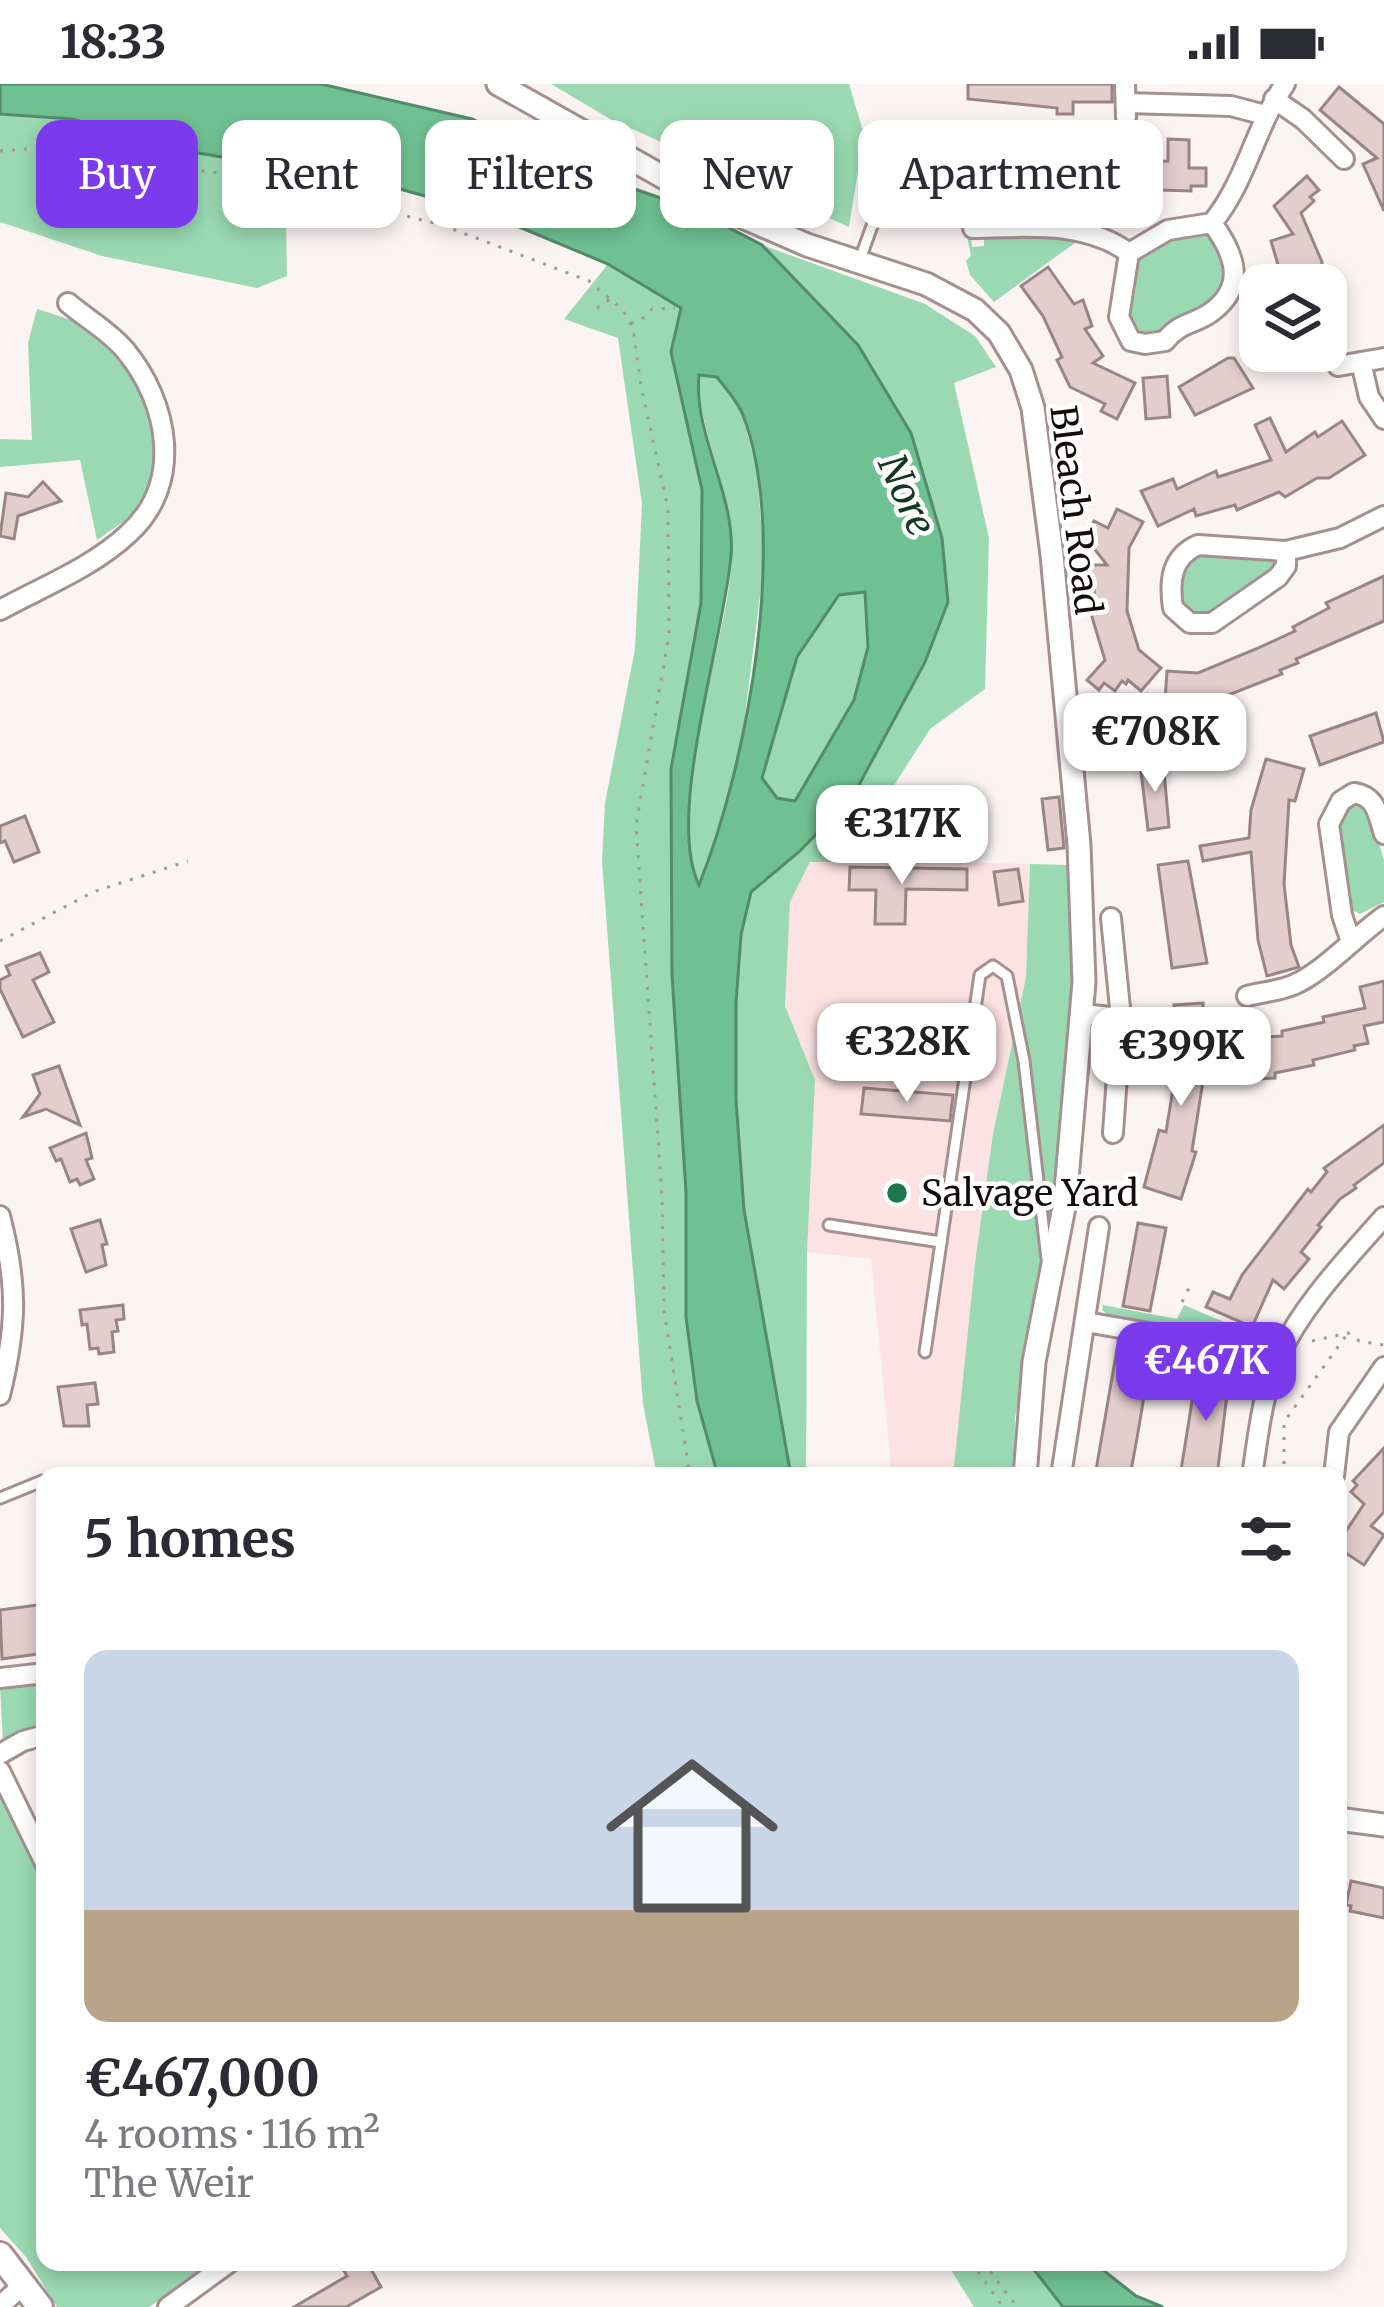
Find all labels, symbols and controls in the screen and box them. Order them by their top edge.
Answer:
text: 18:33 [60,14,166,70]
chip: Buy [36,120,198,228]
chip: Rent [222,120,401,228]
chip: Filters [425,120,636,228]
chip: New [660,120,834,228]
chip: Apartment [858,120,1163,228]
map controls [1239,264,1347,372]
button: layers [1239,264,1347,372]
street label: Bleach Road [1040,403,1111,617]
water label: Nore [867,447,946,544]
pin: €708K [1071,693,1239,795]
text: €708K [1090,707,1220,756]
pin: €317K [818,785,986,887]
text: €317K [843,799,961,848]
pin: €328K [823,1003,991,1105]
pin: €399K [1097,1007,1265,1109]
text: €328K [844,1017,970,1066]
text: €399K [1118,1021,1244,1070]
place label: Salvage Yard [921,1171,1138,1216]
marker: Salvage Yard [884,1180,910,1206]
pin: €467K [1122,1322,1290,1424]
text: €467K [1143,1336,1269,1385]
icon: filters [1233,1506,1299,1572]
text: 5 homes [84,1507,296,1571]
icon: home [584,1728,800,1944]
text: €467,000 [84,2046,320,2110]
text: 4 rooms · 116 m² [84,2110,380,2159]
text: The Weir [84,2159,254,2208]

